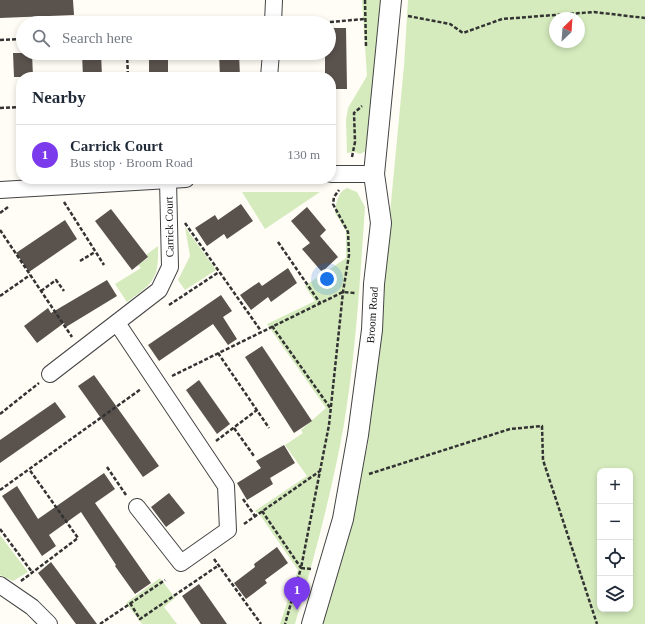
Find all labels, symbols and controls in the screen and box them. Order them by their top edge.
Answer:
north arrow [549,12,585,48]
search box [16,16,336,60]
icon: search [30,27,52,49]
text: Search here [62,30,132,46]
text: Nearby [32,88,86,107]
text: Carrick Court [70,138,163,154]
text: 1 [42,147,48,162]
text: 130 m [287,147,320,162]
text: Bus stop · Broom Road [70,155,193,170]
street label: Carrick Court [162,197,176,257]
your location [317,269,337,289]
street label: Broom Road [364,286,380,344]
map controls [597,468,633,612]
button: + [597,468,633,504]
button: − [597,504,633,540]
button: locate [597,540,633,576]
button: layers [597,576,633,612]
pin: 1 [284,577,310,610]

